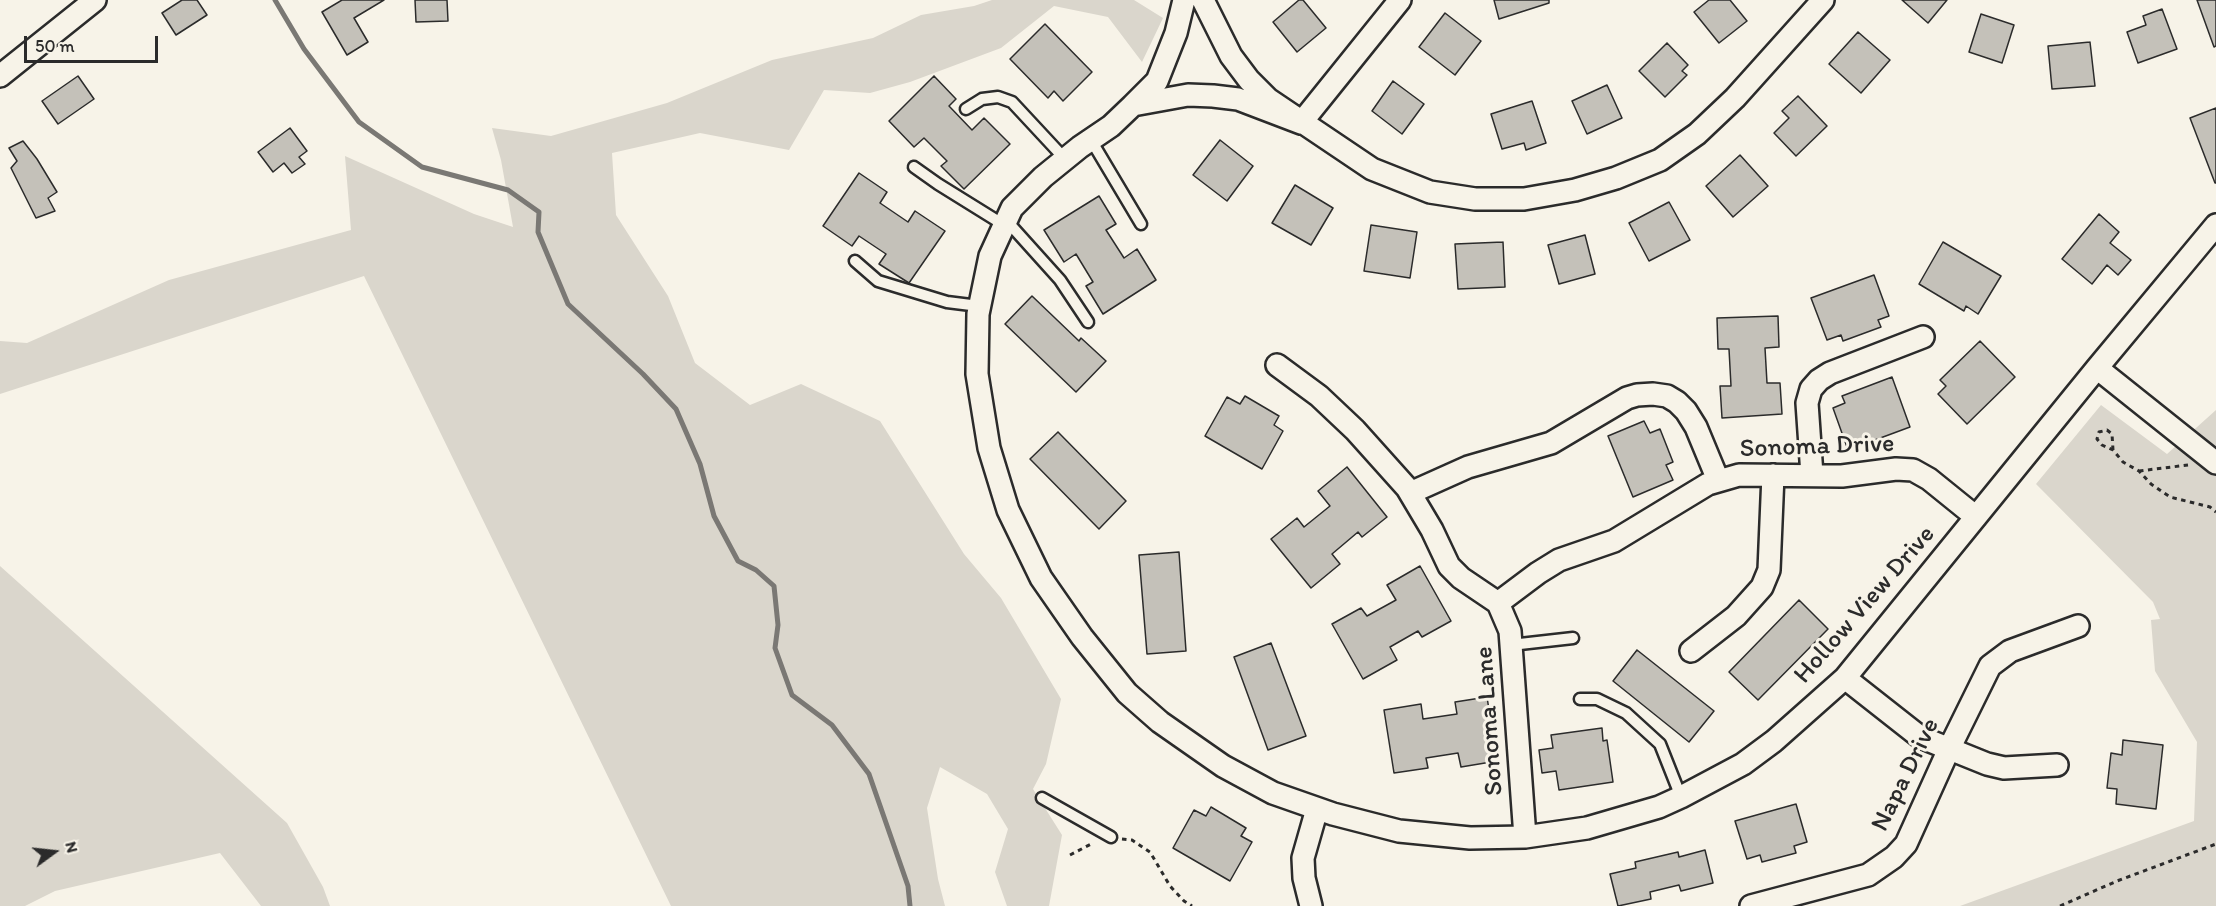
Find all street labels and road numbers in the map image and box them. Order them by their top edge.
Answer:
street label: Sonoma Drive [1739,429,1895,465]
street label: Hollow View Drive [1788,520,1942,690]
street label: Sonoma Lane [1469,645,1511,797]
street label: Napa Drive [1865,713,1947,837]

